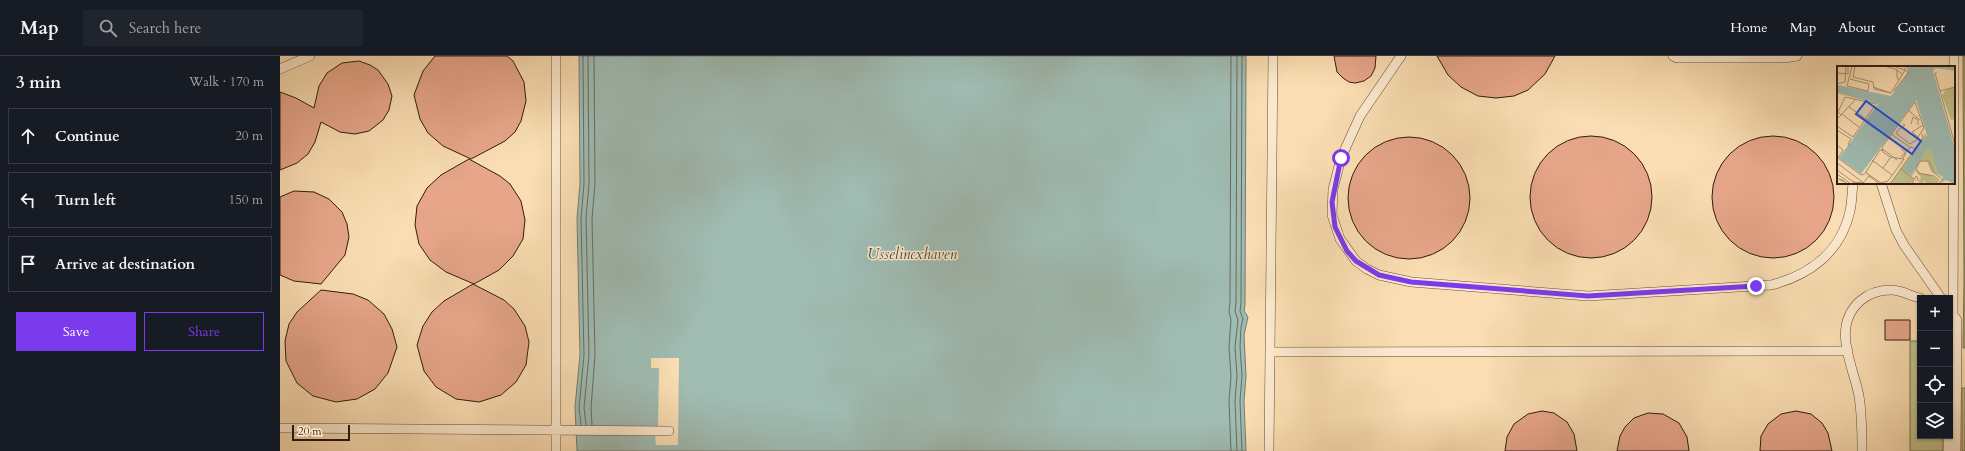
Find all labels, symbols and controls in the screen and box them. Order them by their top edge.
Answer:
search box [83,10,363,46]
text: Map [20,15,59,41]
icon: search [97,17,119,39]
text: Search here [129,18,201,38]
text: Home [1730,18,1768,37]
text: Map [1790,18,1816,37]
text: About [1838,18,1875,37]
text: Contact [1897,18,1945,37]
inset map [1837,66,1955,184]
text: 3 min [16,71,61,94]
text: Walk · 170 m [189,73,264,91]
icon: ahead [17,125,39,147]
text: Continue [55,126,120,146]
text: 20 m [235,127,263,145]
route start [1332,149,1350,167]
icon: left [17,189,39,211]
text: Turn left [55,190,116,210]
text: 150 m [229,191,263,209]
water label: Usselincxhaven [867,244,958,264]
icon: arrive [17,253,39,275]
text: Arrive at destination [55,254,195,274]
route end [1747,277,1765,295]
map controls [1917,295,1953,439]
button: + [1917,295,1953,331]
button: Save [16,312,136,351]
button: Share [144,312,264,351]
button: − [1917,331,1953,367]
button: locate [1917,367,1953,403]
button: layers [1917,403,1953,439]
scale bar [292,423,350,442]
text: 20 m [298,424,322,439]

